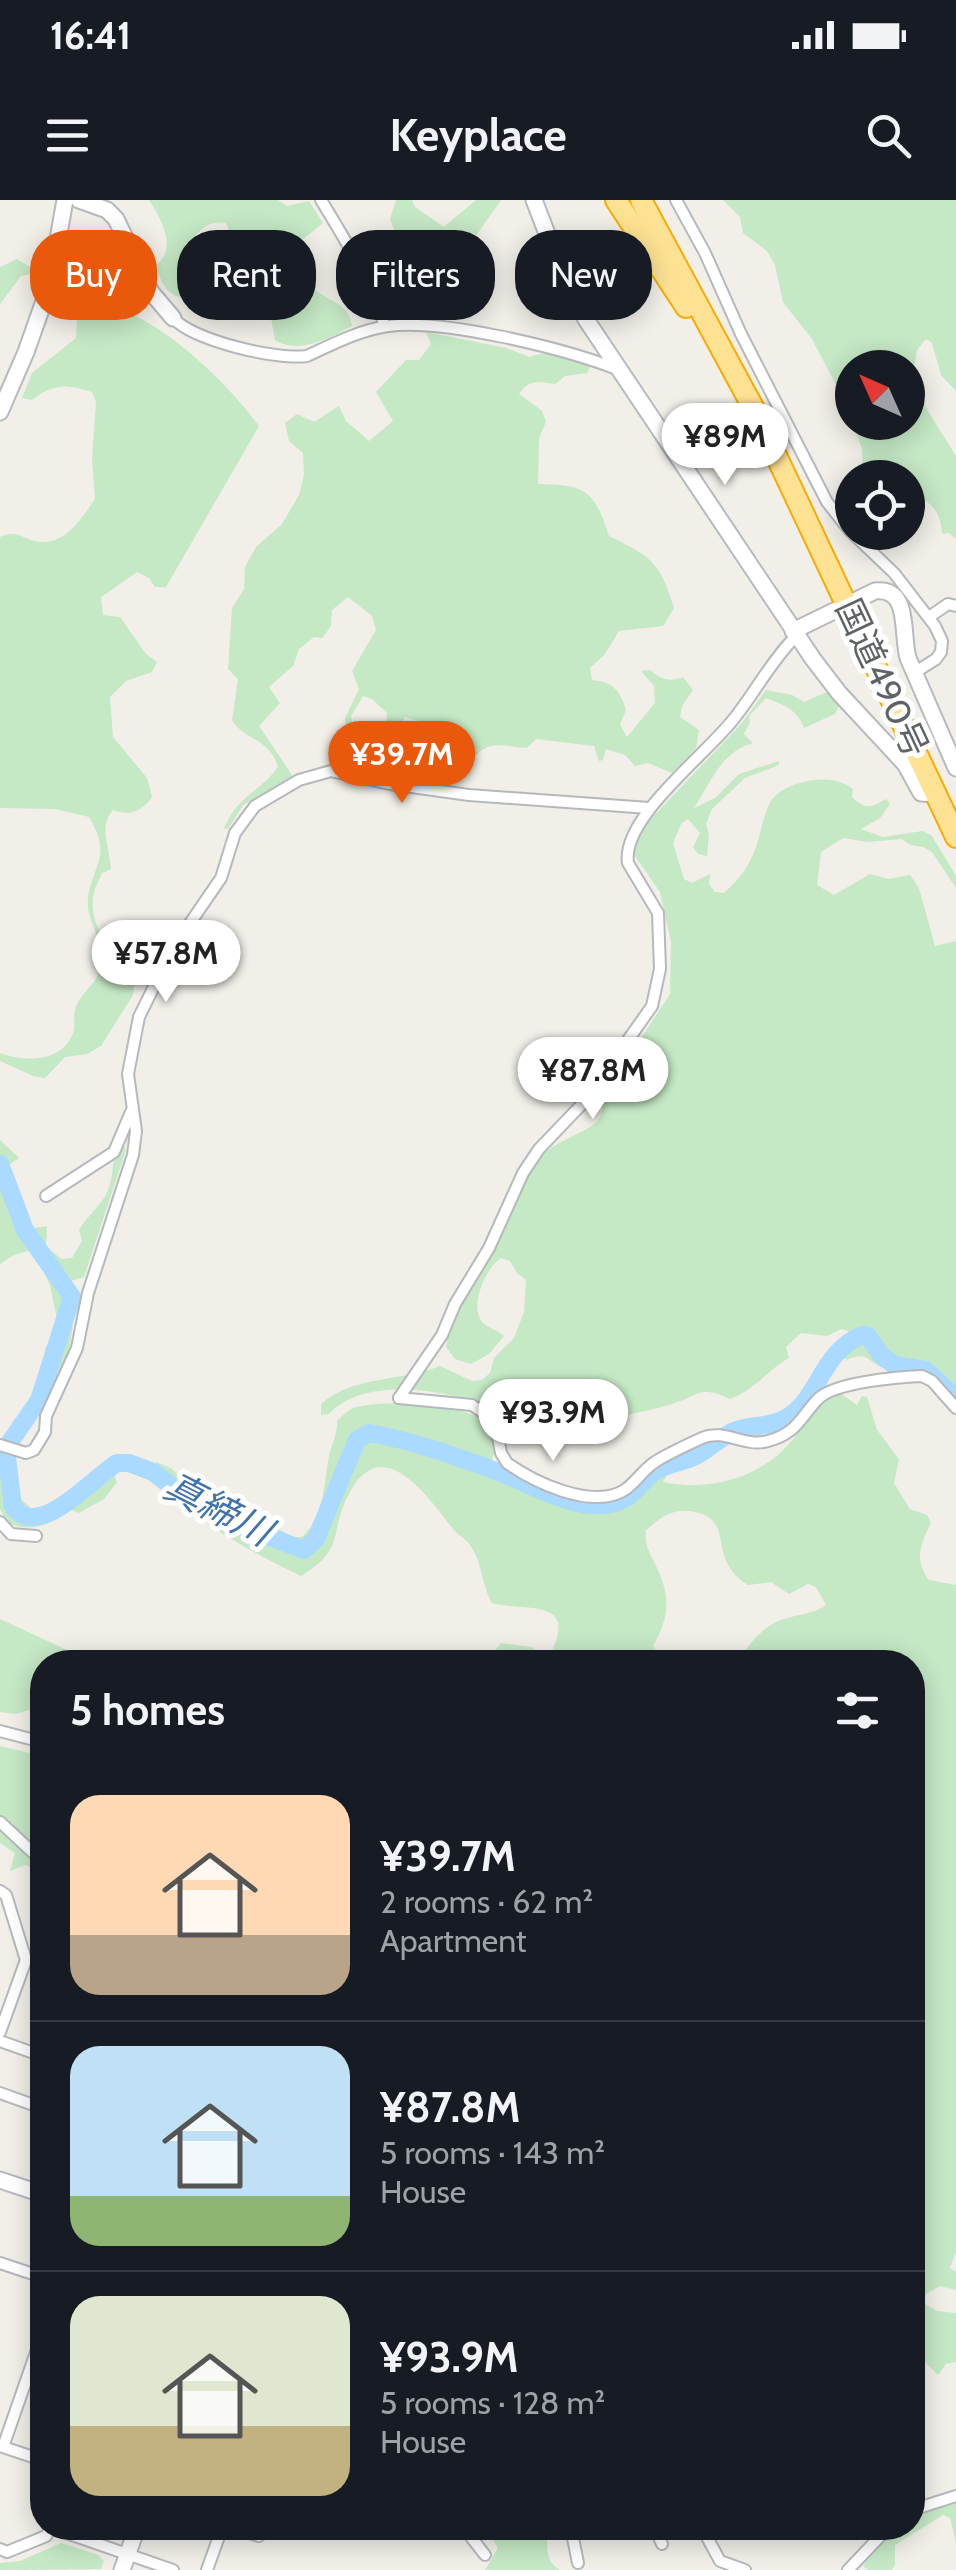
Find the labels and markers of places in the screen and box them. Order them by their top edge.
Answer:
pin: ¥89M [666,403,784,488]
pin: ¥39.7M [321,721,483,806]
pin: ¥57.8M [85,920,247,1005]
pin: ¥87.8M [512,1037,674,1122]
pin: ¥93.9M [472,1379,634,1464]

